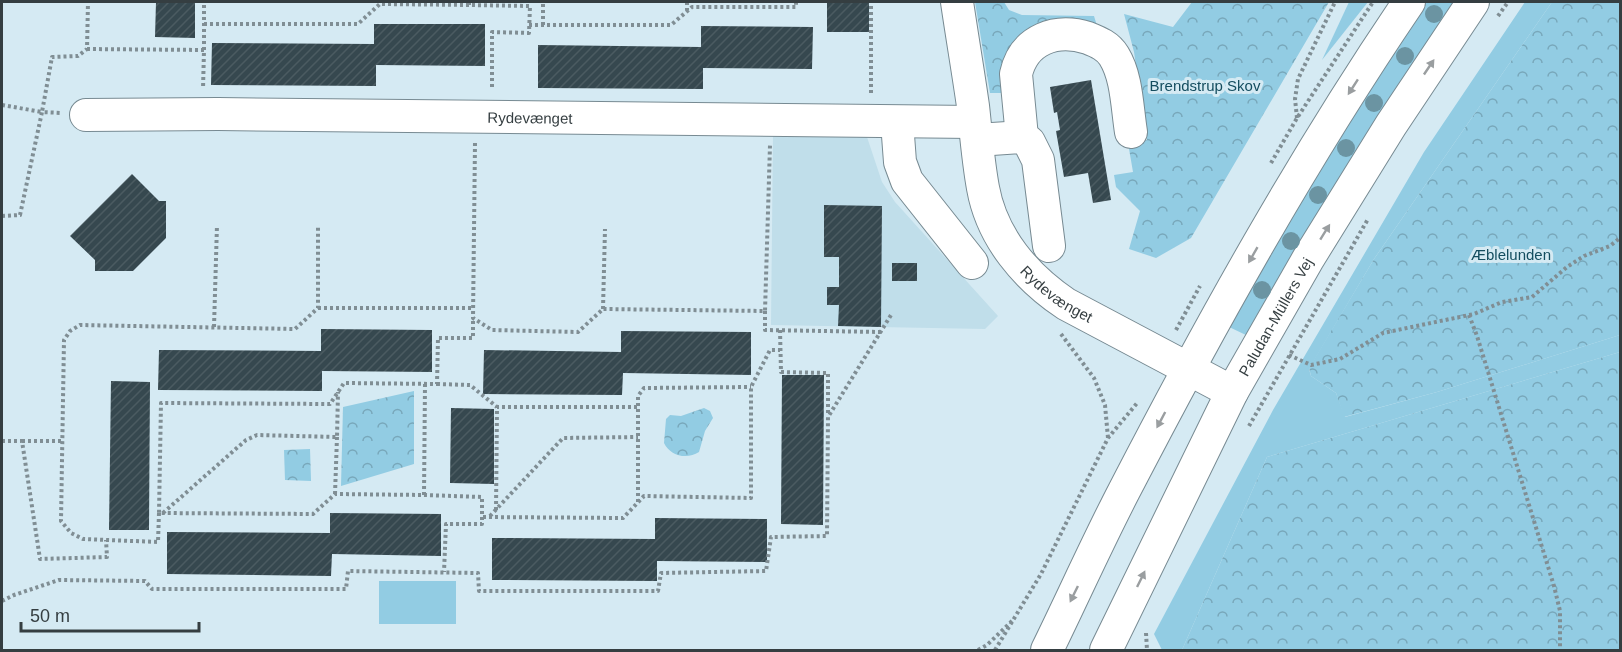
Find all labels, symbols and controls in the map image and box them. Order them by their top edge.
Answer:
one-way arrow [1423,60,1435,76]
park label: Brendstrup Skov [1150,77,1261,94]
one-way arrow [1347,79,1359,95]
street label: Rydevænget [487,108,573,126]
one-way arrow [1319,224,1330,240]
park label: Æblelunden [1471,246,1551,263]
one-way arrow [1247,247,1258,263]
street label: Paludan-Müllers Vej [1235,254,1316,379]
street label: Rydevænget [1017,262,1097,326]
one-way arrow [1157,411,1167,429]
one-way arrow [1136,571,1145,588]
one-way arrow [1070,586,1079,603]
scale bar [21,595,200,633]
text: 50 m [30,606,70,626]

